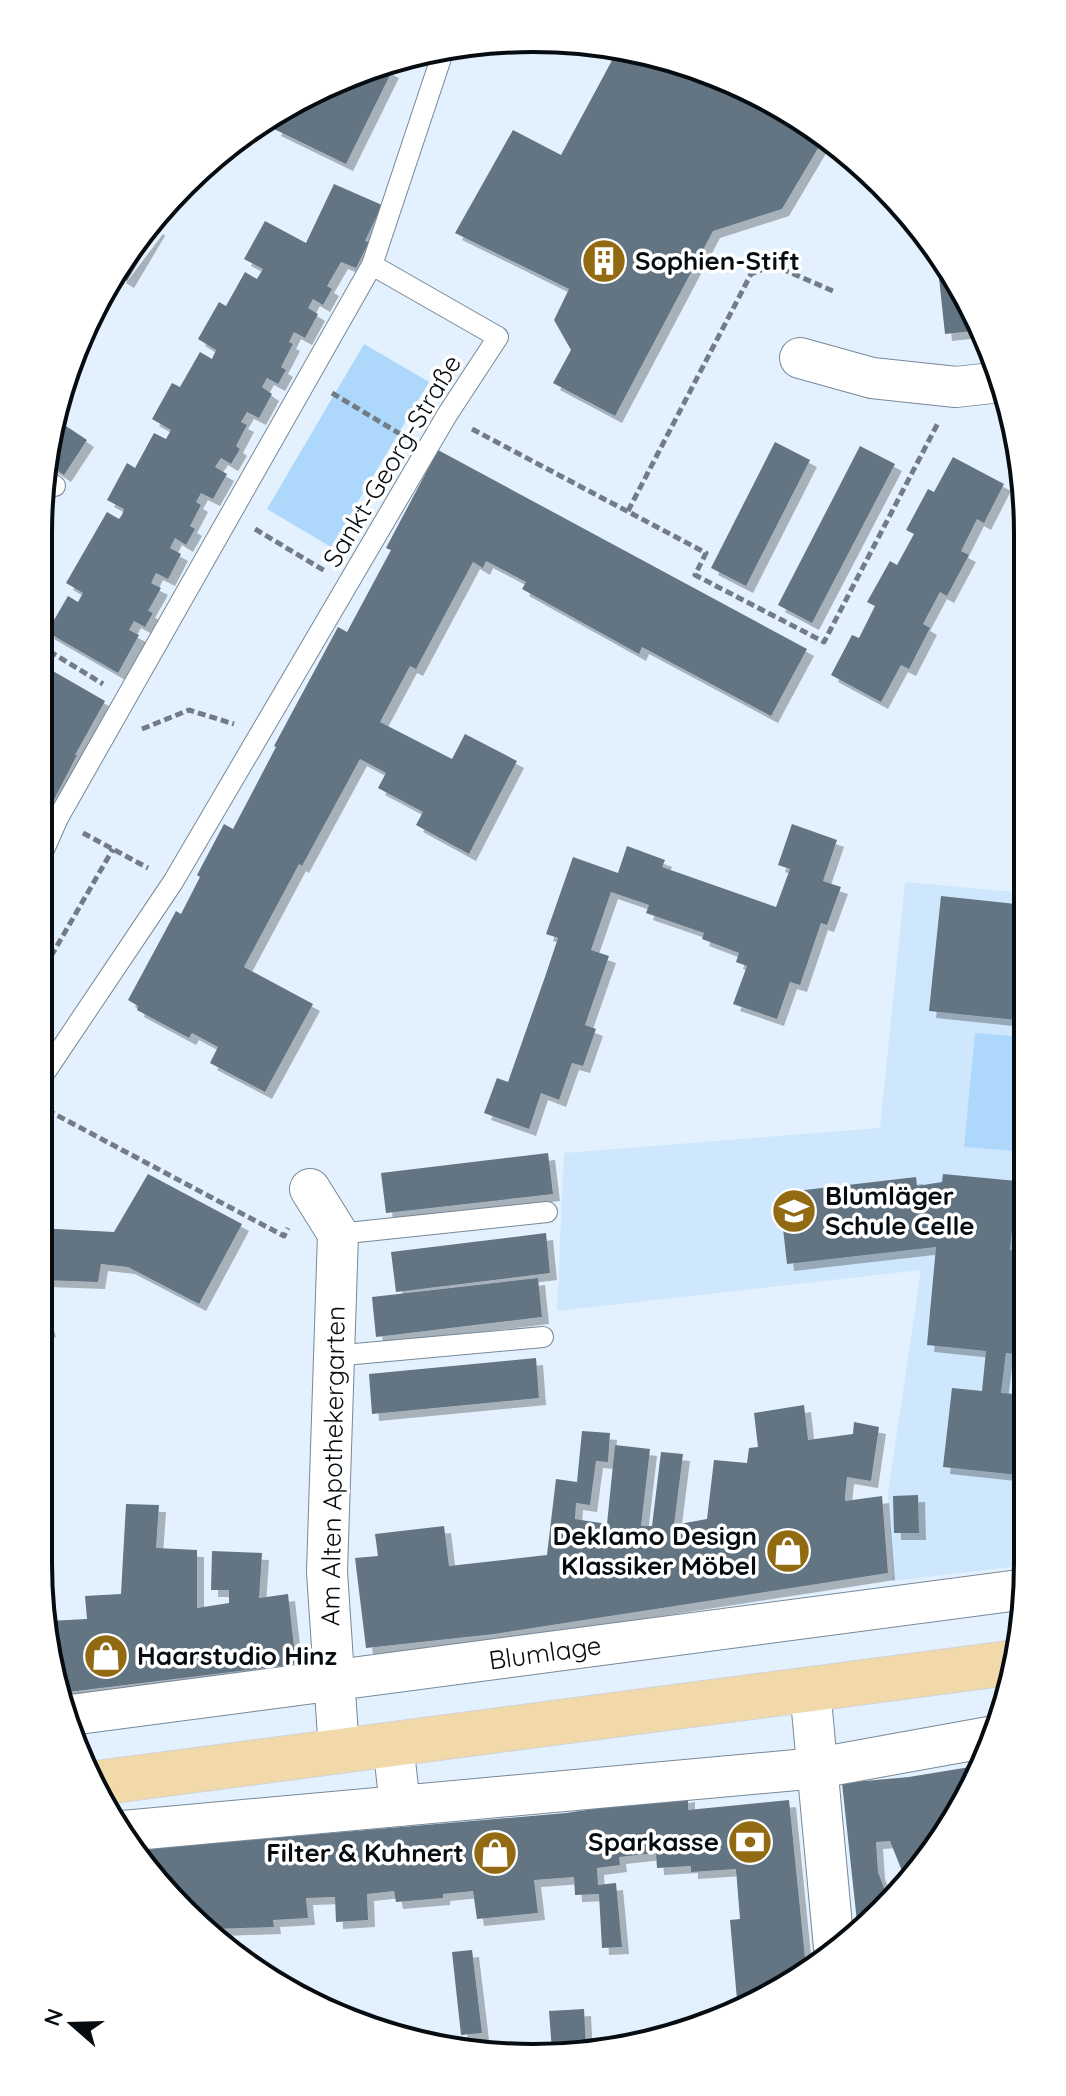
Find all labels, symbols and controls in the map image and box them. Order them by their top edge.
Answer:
building icon: Sophien-Stift [580,237,628,285]
place label: Sophien-Stift [635,244,800,277]
street label: Sankt-Georg-Straße [315,349,468,573]
place label: Blumläger Schule Celle [825,1179,975,1242]
school or university icon: Blumläger Schule Celle [770,1187,818,1235]
street label: Am Alten Apothekergarten [313,1306,352,1626]
place label: Deklamo Design Klassiker Möbel [552,1519,757,1582]
shop icon: Deklamo Design Klassiker Möbel [764,1527,812,1575]
street label: Blumlage [487,1628,603,1677]
shop icon: Haarstudio Hinz [82,1632,130,1680]
place label: Haarstudio Hinz [137,1639,338,1672]
bank icon: Sparkasse [726,1818,774,1866]
place label: Sparkasse [588,1825,719,1858]
shop icon: Filter & Kuhnert [471,1829,519,1877]
place label: Filter & Kuhnert [266,1836,464,1869]
north arrow [32,1984,112,2064]
text: N [37,2005,69,2030]

